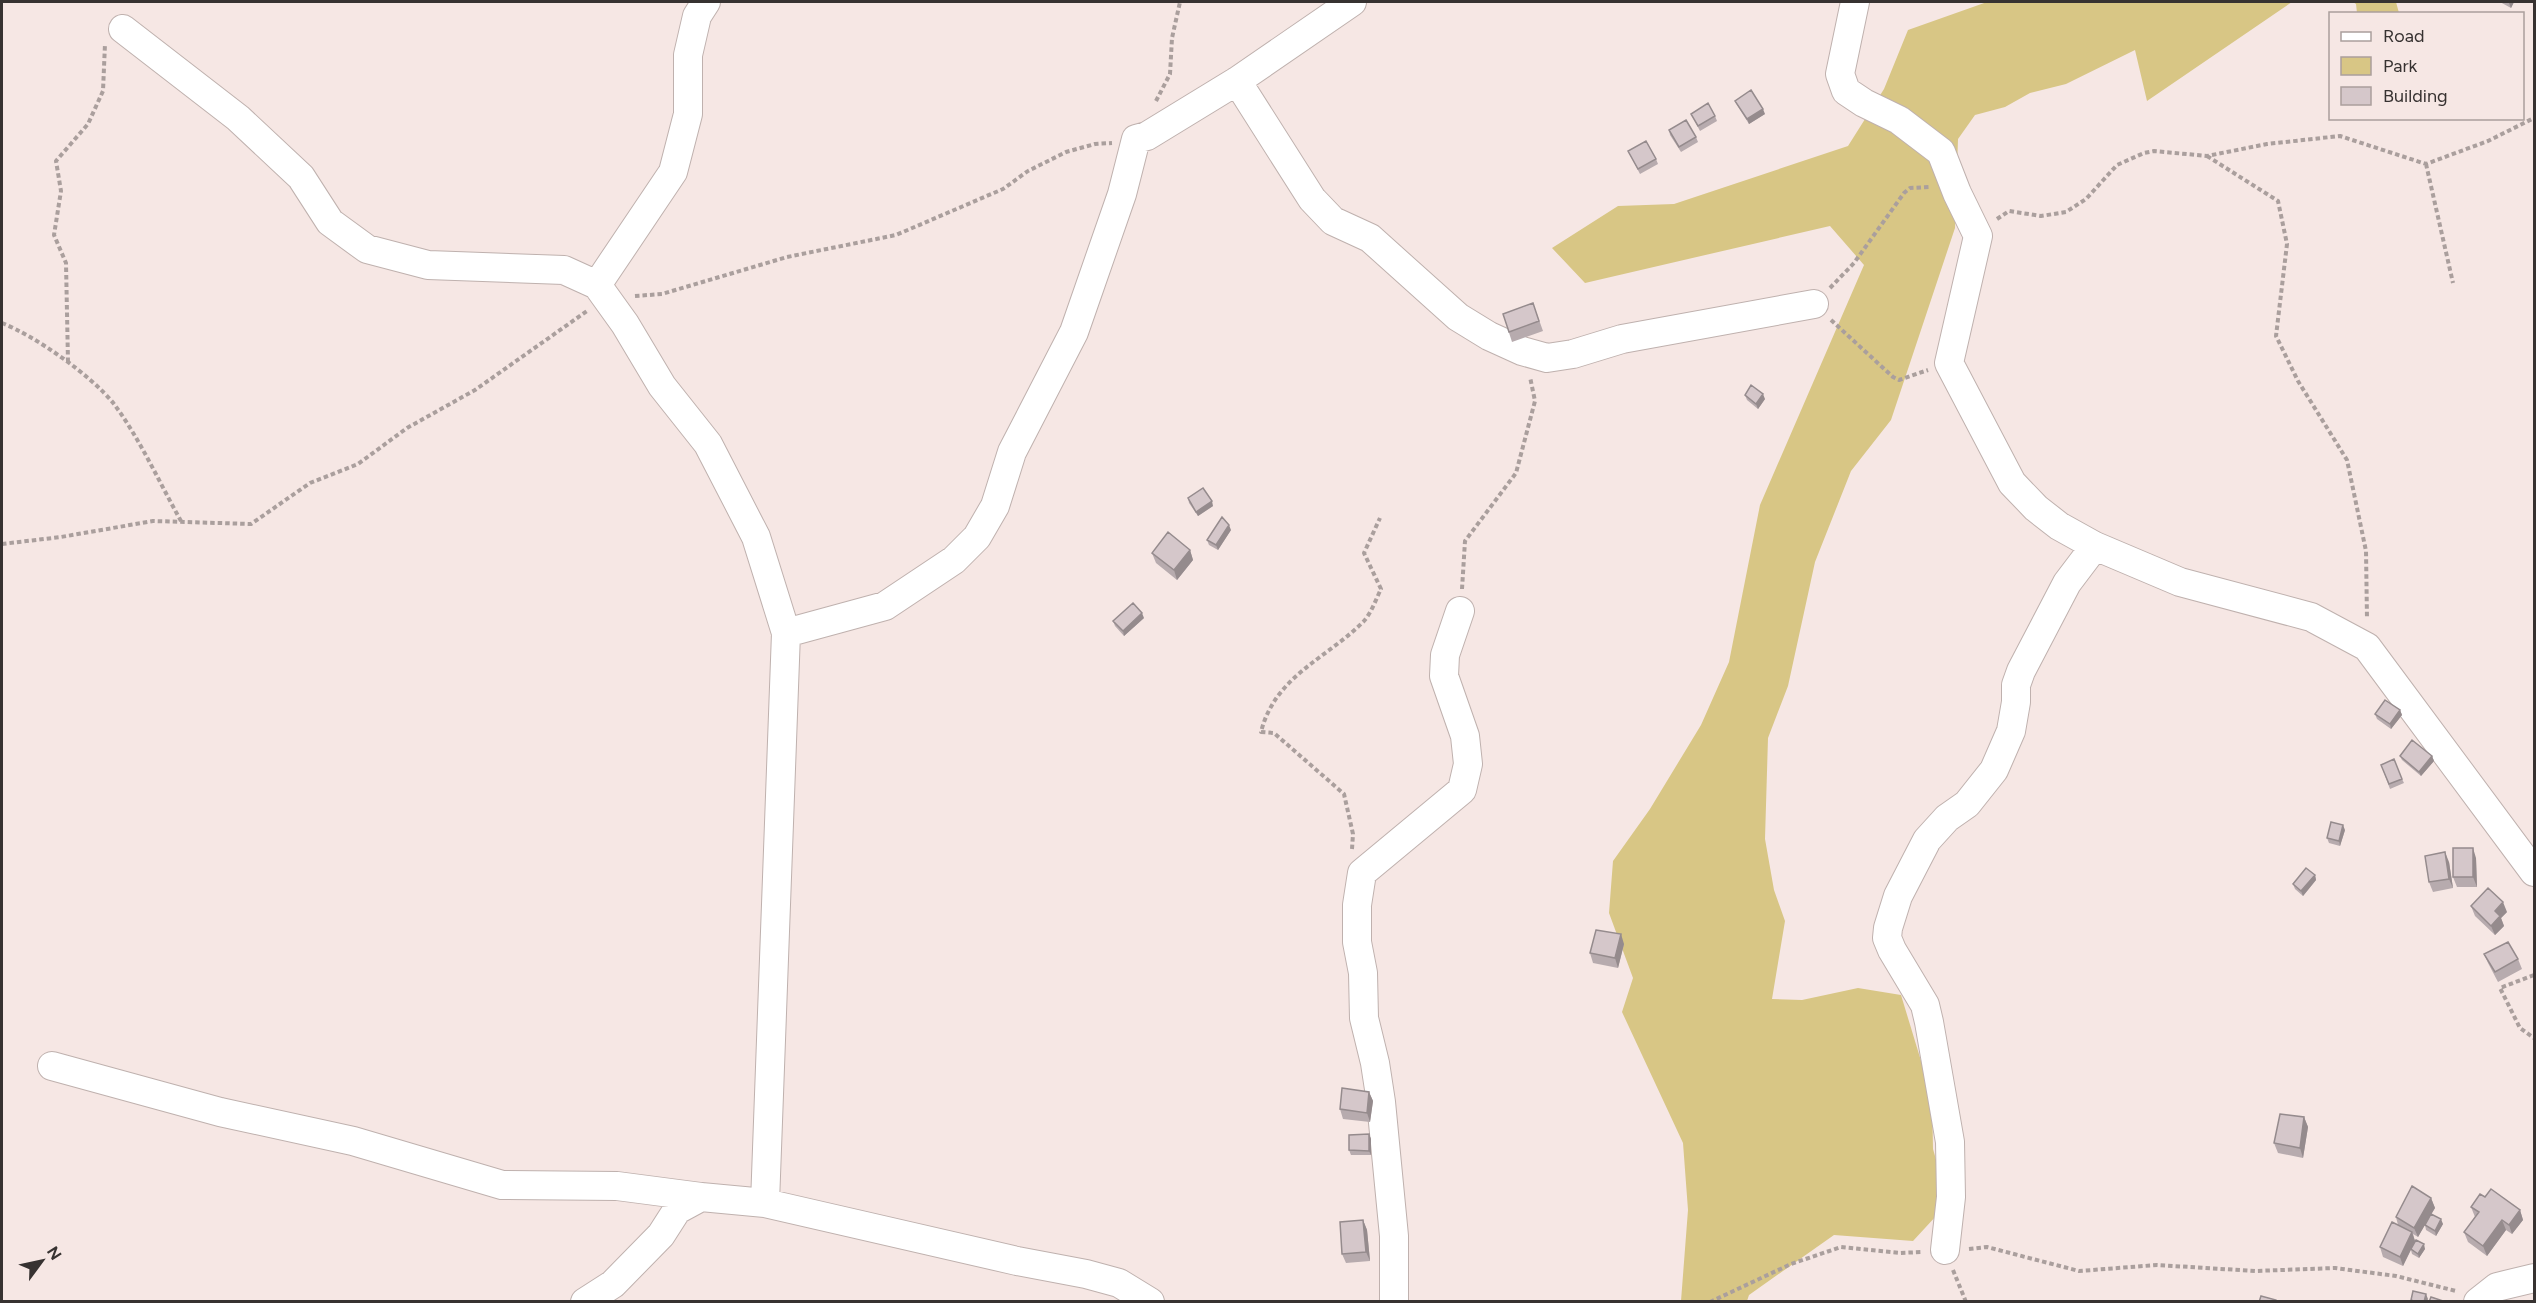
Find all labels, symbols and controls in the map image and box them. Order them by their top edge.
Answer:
legend [2329,12,2524,120]
text: Road [2383,25,2424,47]
text: Park [2383,55,2418,77]
text: Building [2383,85,2448,107]
north arrow [12,1231,72,1291]
text: N [43,1243,65,1263]

